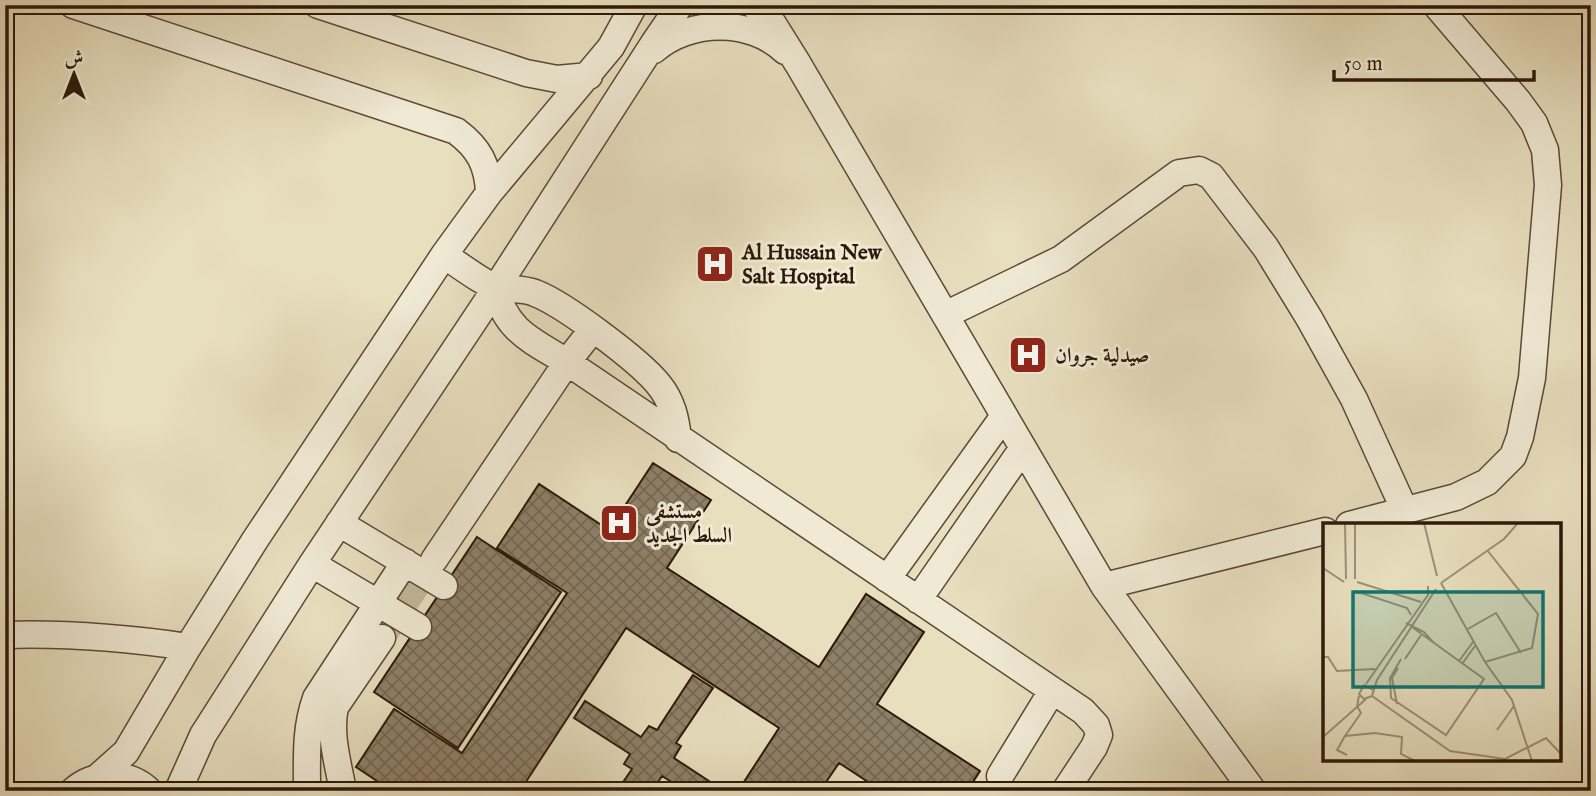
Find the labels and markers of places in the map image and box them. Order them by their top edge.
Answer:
place label: Al Hussain New Salt Hospital [741,240,883,291]
hospital icon: Al Hussain New Salt Hospital [694,243,736,285]
hospital icon: صيدلية جروان [1007,334,1049,376]
place label: صيدلية جروان [1055,343,1149,370]
place label: مستشفى السلط الجديد [645,499,732,550]
hospital icon: مستشفى السلط الجديد [598,502,640,544]

